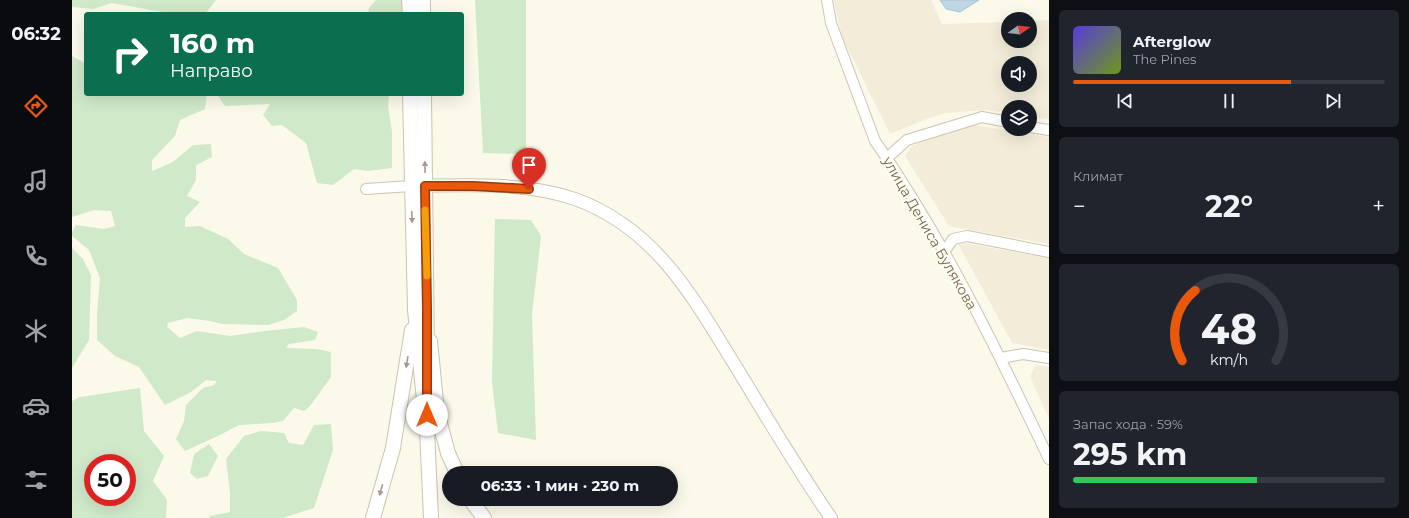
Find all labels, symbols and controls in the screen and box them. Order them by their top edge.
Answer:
north arrow [1001,12,1037,48]
map controls [1001,12,1037,136]
text: 06:32 [11,23,61,45]
text: 160 m [170,26,255,60]
icon: right [104,28,156,80]
text: Afterglow [1133,32,1211,51]
text: The Pines [1133,51,1196,67]
button: sound [1001,56,1037,92]
text: Направо [170,60,253,82]
icon: previous [1114,90,1136,112]
icon: pause [1218,90,1240,112]
icon: next [1322,90,1344,112]
icon: directions [22,92,50,120]
button: layers [1001,100,1037,136]
pin [512,148,546,189]
street label: улица Дениса Булякова [878,152,981,313]
icon: arrive [518,154,540,176]
one-way arrow [422,160,428,173]
icon: music [22,167,50,195]
text: Климат [1073,168,1123,184]
text: 22° [1205,188,1253,225]
text: − [1073,193,1086,220]
text: + [1372,193,1385,220]
one-way arrow [409,211,416,223]
icon: phone [22,242,50,270]
text: 48 [1201,303,1257,353]
icon: climate [22,317,50,345]
text: km/h [1210,350,1248,368]
one-way arrow [404,356,410,368]
icon: car [22,392,50,420]
position arrow [406,394,448,436]
text: Запас хода · 59% [1073,416,1183,432]
text: 295 km [1073,436,1187,473]
speed limit sign: 50 [84,454,136,506]
icon: filters [22,466,50,494]
text: 06:33 · 1 мин · 230 m [481,476,639,495]
one-way arrow [378,483,384,496]

